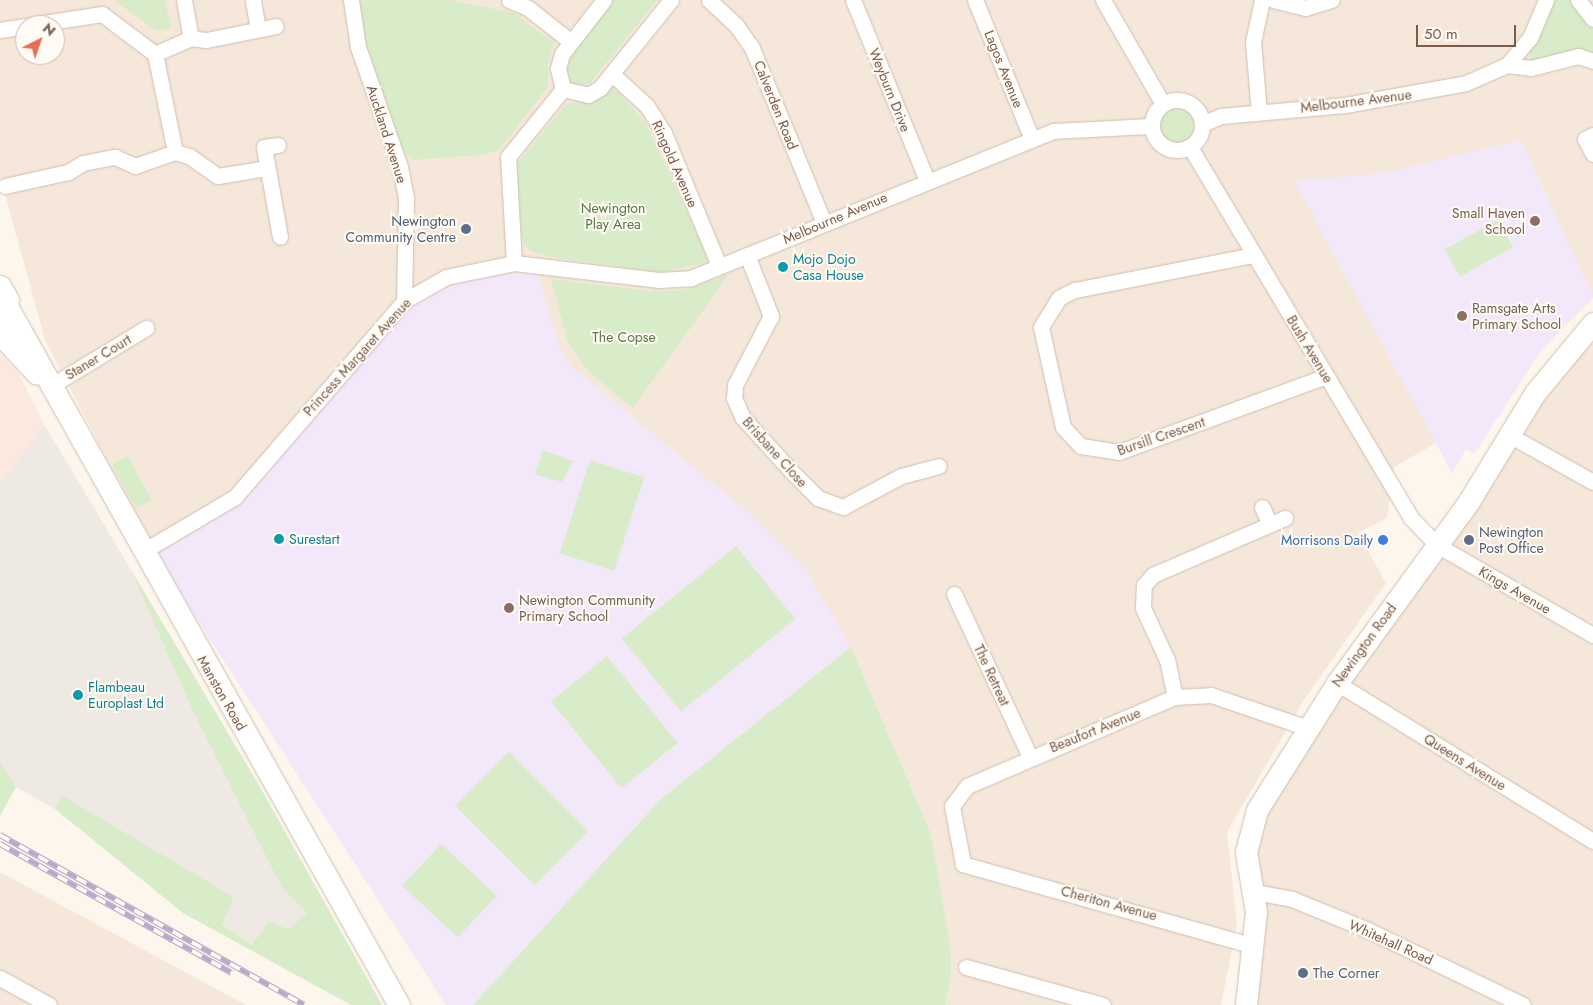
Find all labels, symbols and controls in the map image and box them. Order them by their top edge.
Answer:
north arrow [15,15,65,65]
scale bar [1418,15,1518,47]
text: N [38,18,60,41]
text: 50 m [1424,23,1458,45]
street label: Lagos Avenue [981,28,1027,110]
street label: Weyburn Drive [866,46,914,134]
street label: Calverden Road [751,58,801,152]
street label: Auckland Avenue [363,83,411,185]
street label: Melbourne Avenue [1299,86,1413,116]
street label: Ringold Avenue [648,118,702,210]
street label: Melbourne Avenue [780,188,890,248]
park label: Newington Play Area [581,200,645,232]
place label: Small Haven School [1452,205,1525,238]
place label: Newington Community Centre [346,213,456,246]
marker: Small Haven School [1529,215,1541,227]
marker: Newington Community Centre [460,223,472,235]
place label: Mojo Dojo Casa House [793,251,864,284]
marker: Mojo Dojo Casa House [777,261,789,273]
street label: Princess Margaret Avenue [300,295,414,419]
place label: Ramsgate Arts Primary School [1472,300,1561,332]
marker: Ramsgate Arts Primary School [1456,310,1468,322]
street label: Bush Avenue [1283,312,1337,386]
park label: The Copse [592,329,656,345]
street label: Staner Court [62,331,134,383]
street label: Brisbane Close [739,413,811,491]
street label: Bursill Crescent [1115,413,1207,459]
place label: Newington Post Office [1479,524,1544,556]
place label: Surestart [289,531,340,547]
place label: Morrisons Daily [1281,532,1373,548]
marker: Surestart [273,533,285,545]
marker: Morrisons Daily [1377,534,1389,546]
marker: Newington Post Office [1463,534,1475,546]
street label: Kings Avenue [1476,563,1554,617]
place label: Newington Community Primary School [519,592,655,624]
street label: Newington Road [1328,600,1400,690]
marker: Newington Community Primary School [503,602,515,614]
street label: The Retreat [971,642,1013,708]
street label: Manston Road [194,653,250,733]
place label: Flambeau Europlast Ltd [88,679,164,712]
marker: Flambeau Europlast Ltd [72,689,84,701]
street label: Beaufort Avenue [1047,704,1143,756]
street label: Queens Avenue [1421,730,1509,794]
street label: Cheriton Avenue [1059,882,1159,924]
street label: Whitehall Road [1346,916,1436,968]
place label: The Corner [1313,965,1380,981]
marker: The Corner [1297,967,1309,979]

